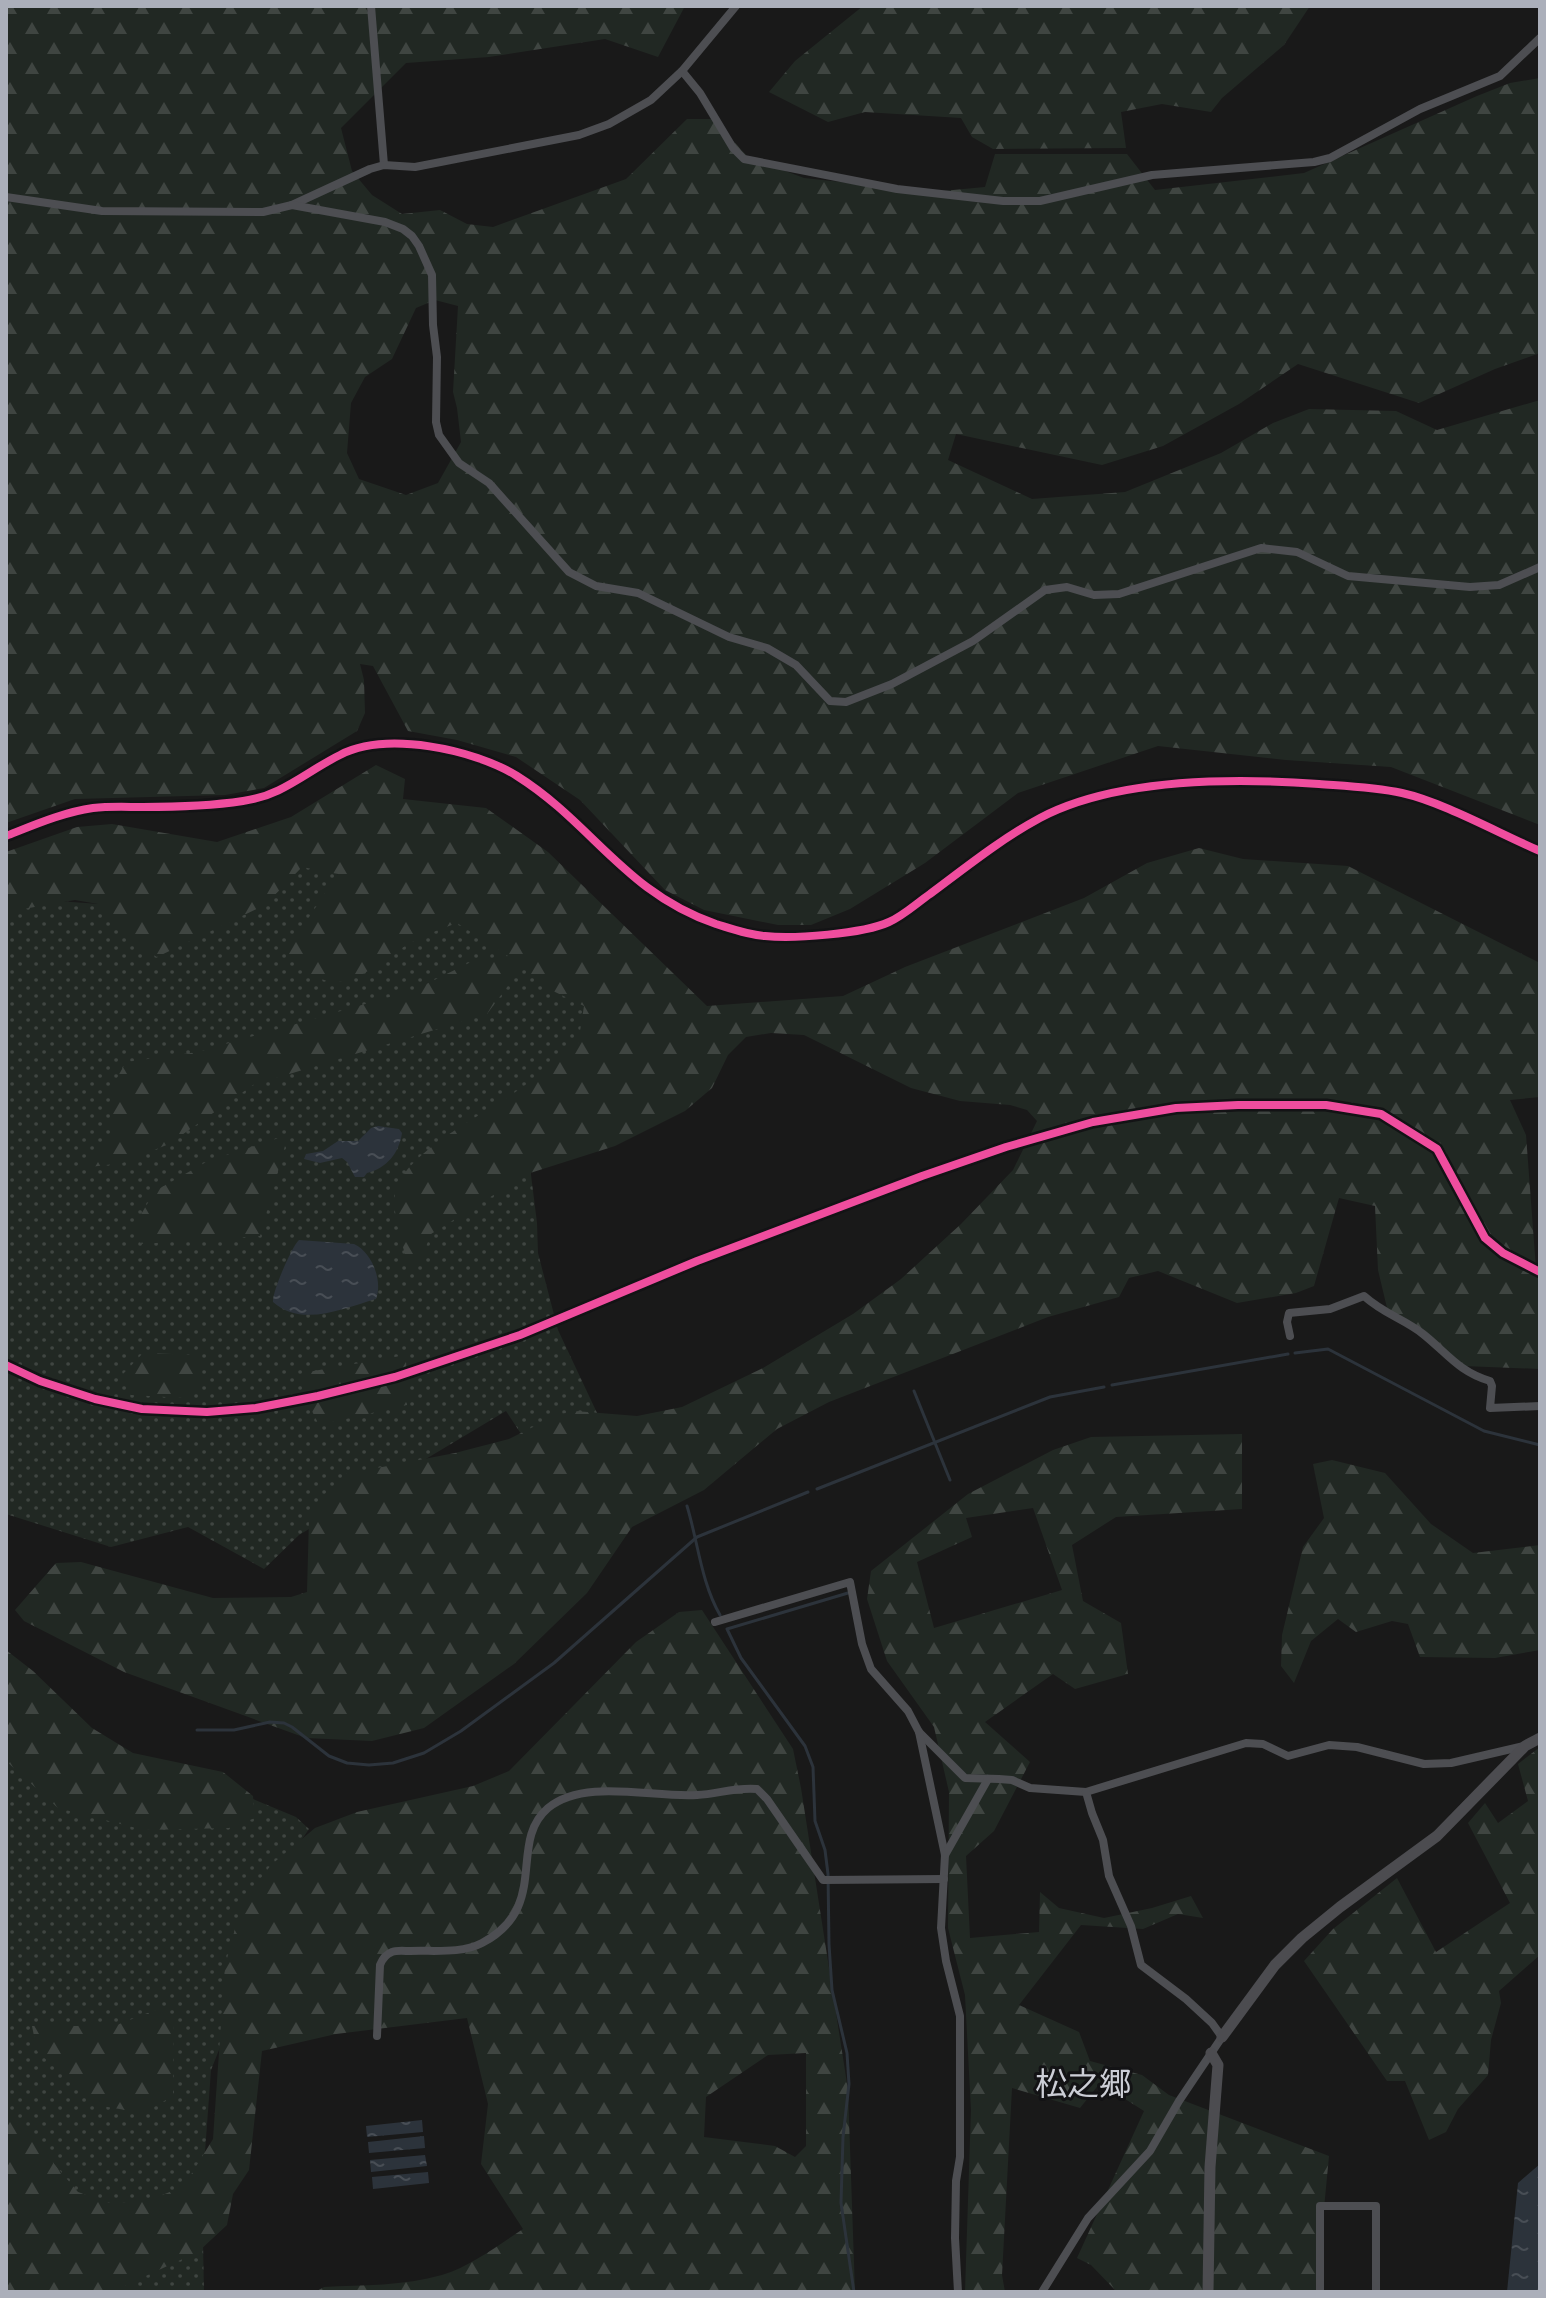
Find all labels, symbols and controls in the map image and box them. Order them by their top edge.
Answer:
district label: 松之郷 [1035,2061,1131,2107]

